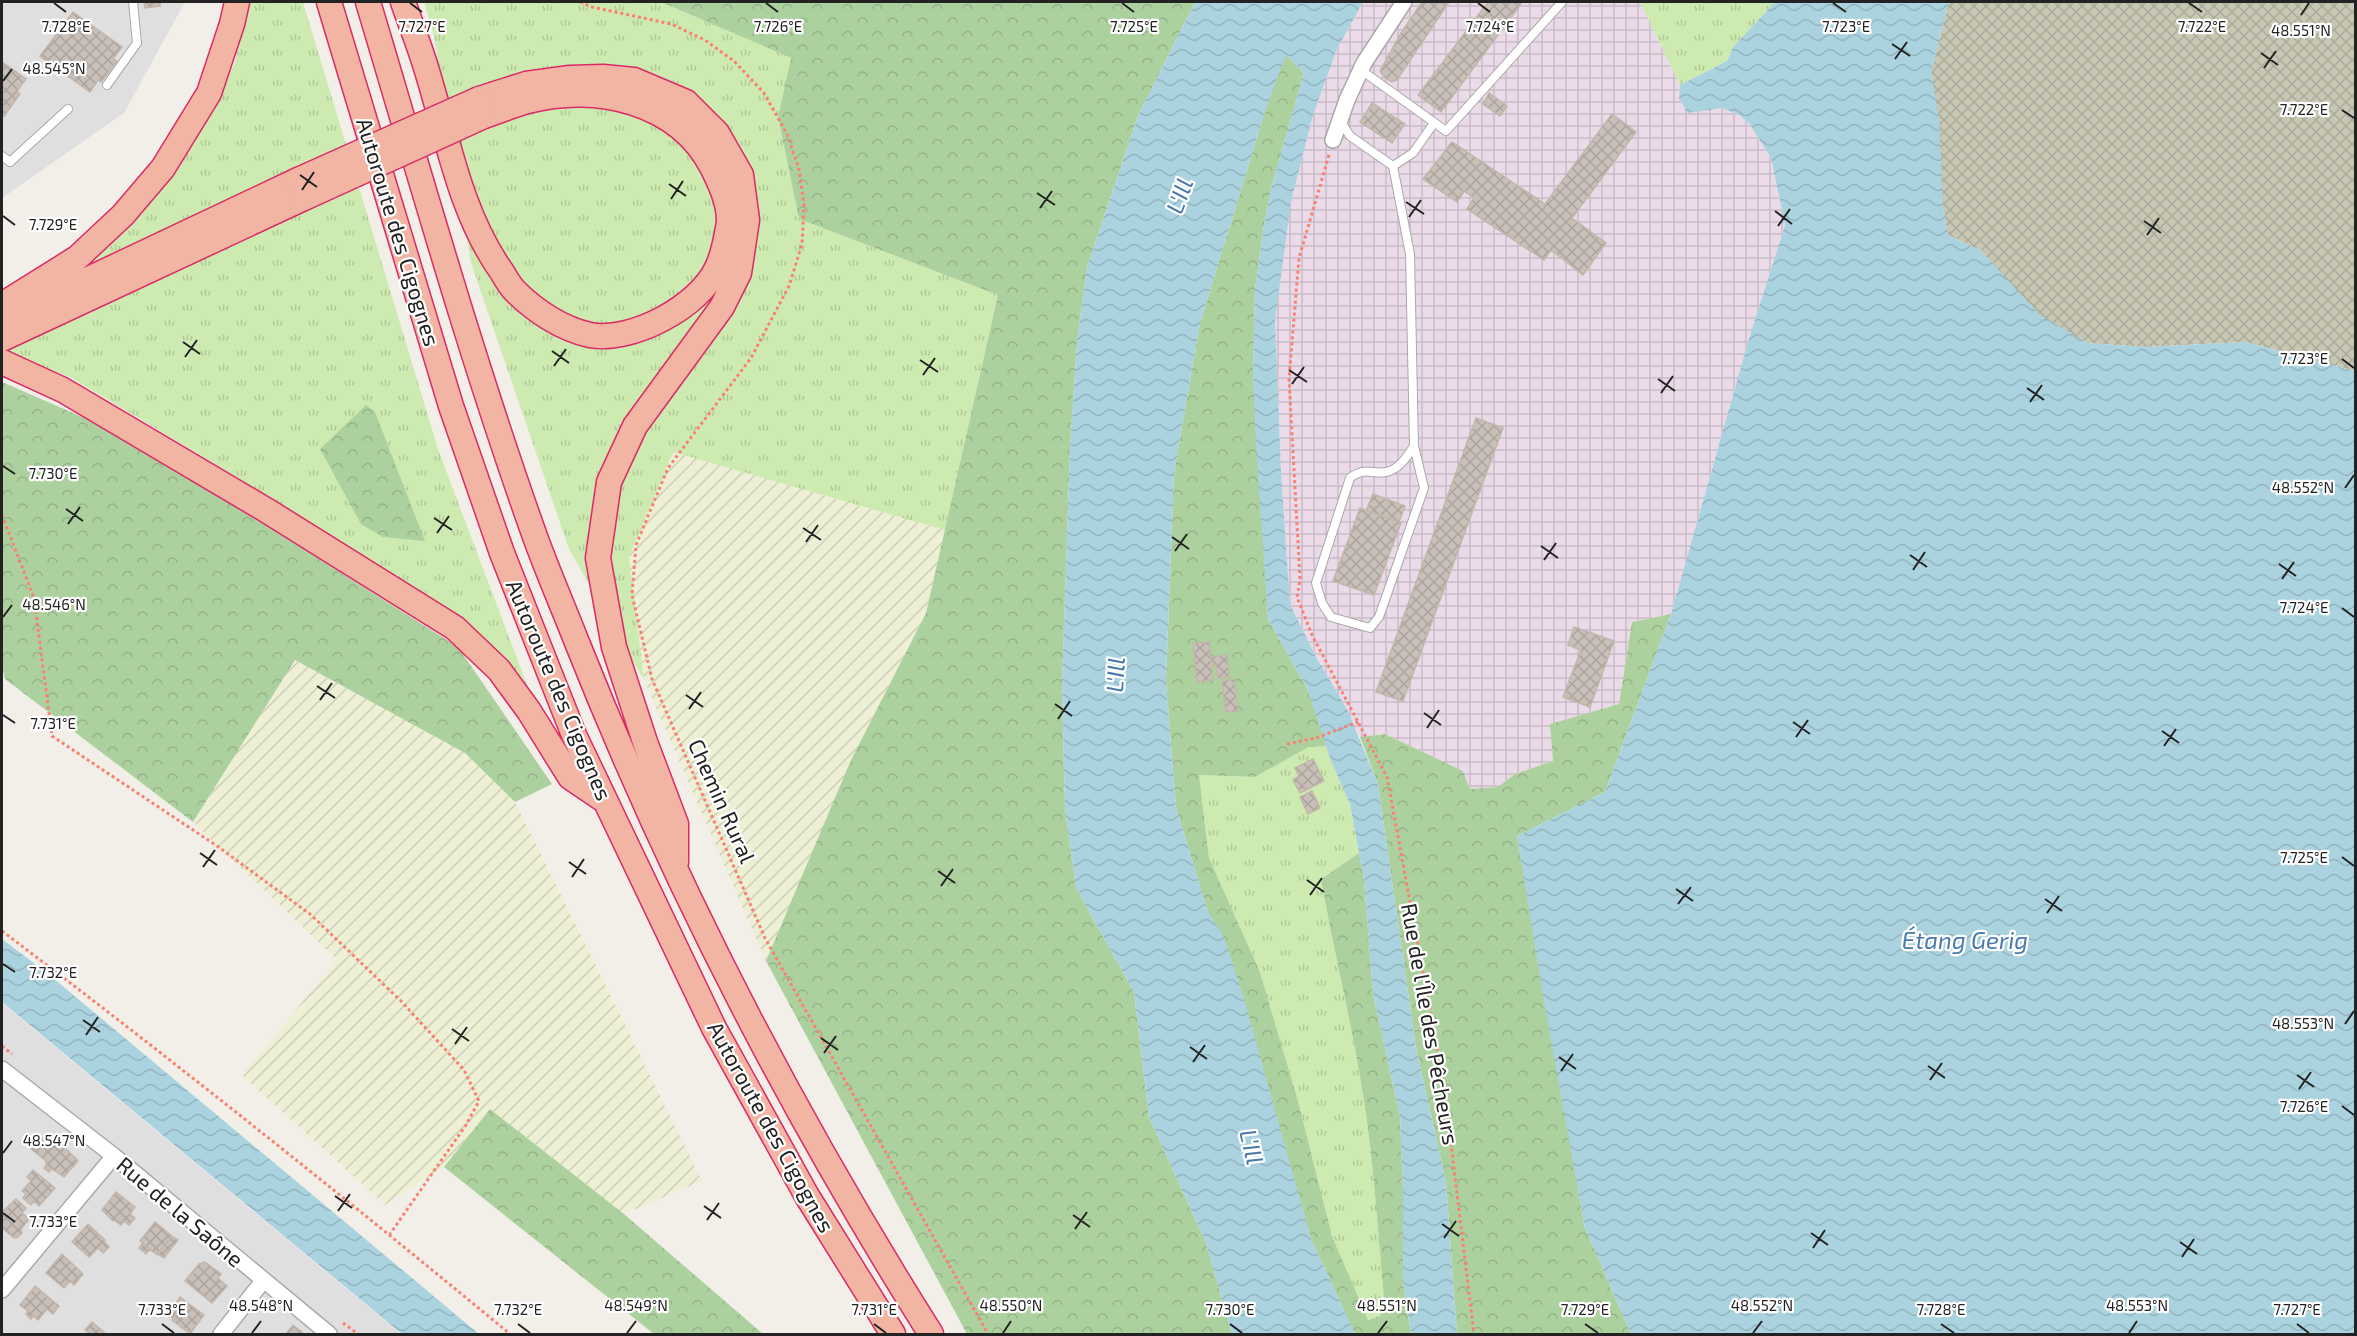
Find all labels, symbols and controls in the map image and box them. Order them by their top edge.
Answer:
text: 7.728°E [42,17,90,35]
text: 7.727°E [398,17,446,35]
text: 7.726°E [754,17,802,35]
text: 7.725°E [1110,17,1158,35]
text: 7.724°E [1465,17,1515,35]
text: 7.723°E [1822,17,1870,35]
text: 7.722°E [2178,17,2226,35]
text: 48.551°N [2271,21,2331,39]
text: 48.545°N [22,59,86,77]
text: 7.722°E [2280,100,2328,118]
street label: Autoroute des Cigognes [352,115,446,349]
water label: L'Ill [1159,174,1198,217]
text: 7.729°E [29,215,77,233]
text: 7.723°E [2280,349,2328,367]
text: 7.730°E [29,464,77,482]
text: 48.552°N [2272,478,2334,496]
street label: Autoroute des Cigognes [502,575,618,804]
text: 48.546°N [22,595,86,613]
text: 7.724°E [2279,598,2329,616]
water label: L'Ill [1099,656,1130,693]
text: 7.731°E [30,714,76,732]
street label: Chemin Rural [684,734,762,867]
text: 7.725°E [2280,848,2328,866]
street label: Rue de l'Île des Pêcheurs [1397,901,1465,1147]
water label: Étang Gerig [1902,925,2028,954]
text: 7.732°E [29,963,77,981]
text: 48.553°N [2272,1014,2334,1032]
street label: Autoroute des Cigognes [703,1017,841,1236]
text: 7.726°E [2280,1097,2328,1115]
water label: L'Ill [1234,1126,1271,1167]
text: 48.547°N [23,1131,85,1149]
street label: Rue de la Saône [112,1151,249,1272]
text: 7.733°E [29,1212,77,1230]
text: 48.548°N [229,1296,293,1314]
text: 48.549°N [604,1296,668,1314]
text: 48.550°N [980,1296,1042,1314]
text: 48.551°N [1357,1296,1417,1314]
text: 48.552°N [1731,1296,1793,1314]
text: 48.553°N [2106,1296,2168,1314]
text: 7.733°E [138,1300,186,1318]
text: 7.732°E [494,1300,542,1318]
text: 7.731°E [851,1300,897,1318]
text: 7.730°E [1206,1300,1254,1318]
text: 7.729°E [1561,1300,1609,1318]
text: 7.728°E [1917,1300,1965,1318]
text: 7.727°E [2273,1300,2321,1318]

